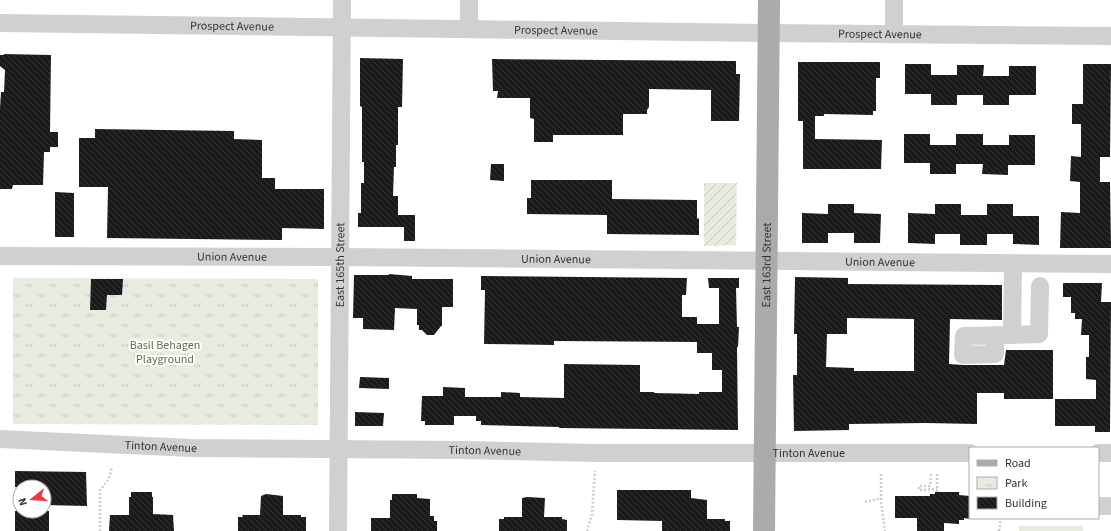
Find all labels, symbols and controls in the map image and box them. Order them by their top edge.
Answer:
street label: Prospect Avenue [190,17,274,36]
street label: Prospect Avenue [514,22,598,40]
street label: Prospect Avenue [838,26,922,43]
street label: East 165th Street [332,223,349,307]
street label: East 163rd Street [758,223,776,307]
street label: Union Avenue [197,249,267,266]
street label: Union Avenue [521,251,591,268]
street label: Union Avenue [845,254,915,271]
park label: Basil Behagen Playground [130,337,200,368]
street label: Tinton Avenue [124,437,197,457]
street label: Tinton Avenue [449,442,521,460]
street label: Tinton Avenue [773,445,845,462]
legend [969,447,1099,519]
text: Road [1005,455,1031,472]
text: Park [1005,475,1027,492]
north arrow [12,479,52,519]
text: Building [1005,495,1047,512]
text: N [15,496,31,507]

